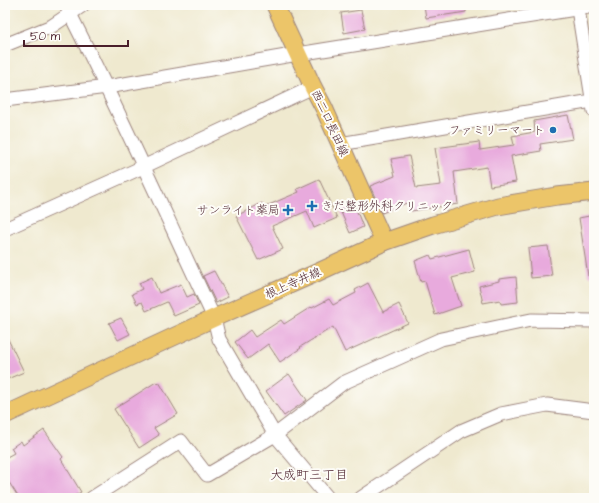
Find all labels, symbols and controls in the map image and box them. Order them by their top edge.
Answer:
scale bar [24,22,128,48]
text: 50 m [30,28,61,45]
street label: 西二口長田線 [307,87,352,159]
place label: ファミリーマート [449,122,545,139]
marker: ファミリーマート [548,125,558,135]
place label: きだ整形外科クリニック [321,198,453,215]
marker: きだ整形外科クリニック [306,200,318,212]
place label: サンライト薬局 [196,202,280,219]
marker: サンライト薬局 [283,205,293,215]
street label: 根上寺井線 [262,263,324,303]
district label: 大成町三丁目 [270,466,348,484]

